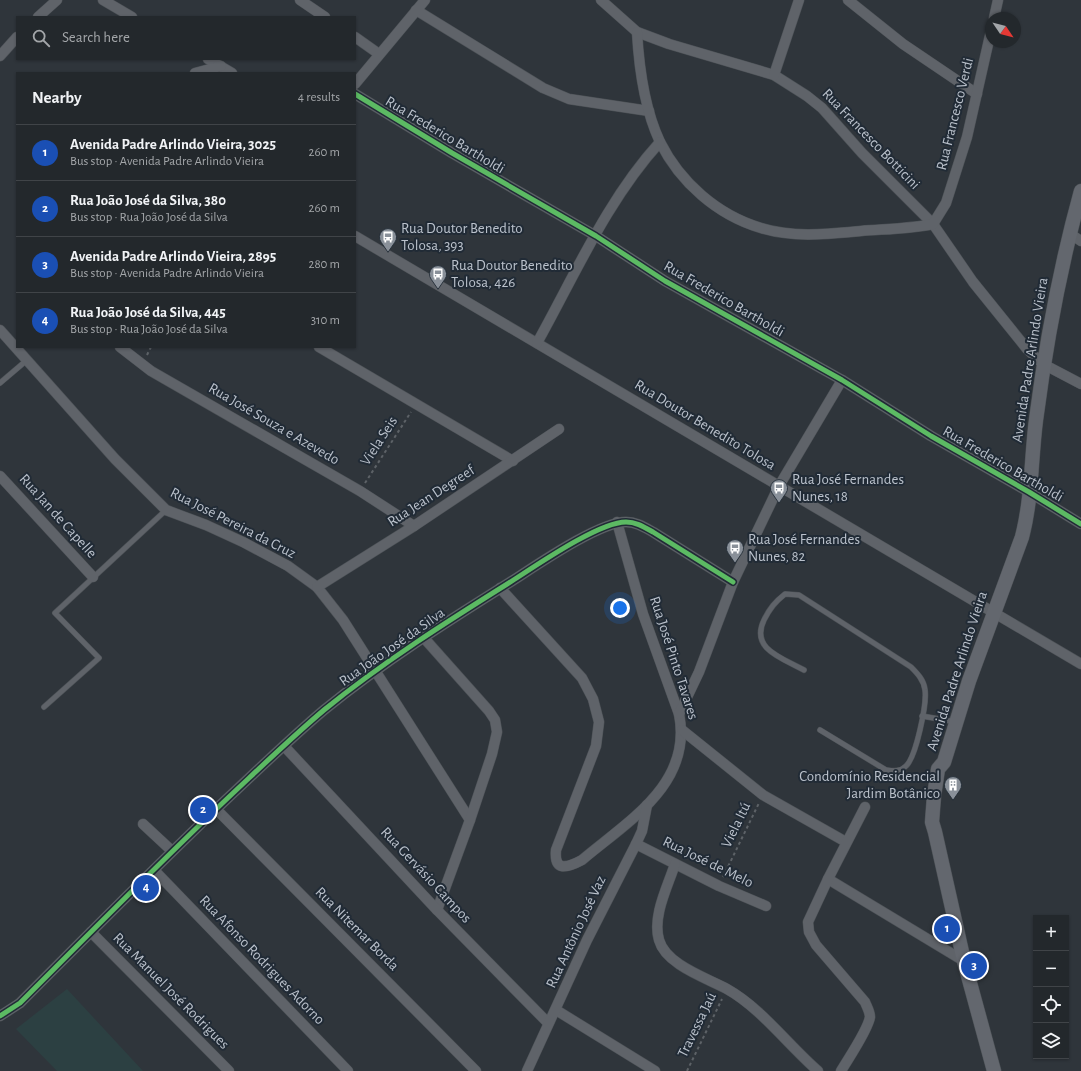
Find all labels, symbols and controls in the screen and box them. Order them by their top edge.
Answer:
north arrow [985,12,1021,48]
search box [16,16,356,60]
icon: search [30,27,52,49]
text: Search here [62,30,130,45]
street label: Rua Francesco Verdi [934,56,976,172]
street label: Rua Francesco Botticini [819,86,923,192]
text: Nearby [32,89,82,106]
text: 4 results [298,91,340,104]
street label: Rua Frederico Bartholdi [383,93,507,177]
text: Avenida Padre Arlindo Vieira, 3025 [70,137,276,152]
text: 1 [43,146,47,159]
text: 260 m [309,146,340,159]
text: Bus stop · Avenida Padre Arlindo Vieira [70,155,264,168]
text: Rua João José da Silva, 380 [70,193,226,208]
text: 2 [42,202,48,215]
text: 260 m [309,202,340,215]
text: Bus stop · Rua João José da Silva [70,211,228,224]
place label: Rua Doutor Benedito Tolosa, 393 [401,221,523,253]
bus stop icon: Rua Doutor Benedito Tolosa, 393 [378,227,398,252]
text: Avenida Padre Arlindo Vieira, 2895 [70,249,276,264]
text: 3 [42,258,48,271]
text: 280 m [309,258,340,271]
place label: Rua Doutor Benedito Tolosa, 426 [451,258,573,290]
street label: Rua Frederico Bartholdi [661,258,787,340]
bus stop icon: Rua Doutor Benedito Tolosa, 426 [428,264,448,289]
text: Bus stop · Avenida Padre Arlindo Vieira [70,267,264,280]
street label: Avenida Padre Arlindo Vieira [1010,276,1050,443]
text: Rua João José da Silva, 445 [70,305,226,320]
text: 4 [42,314,48,327]
text: 310 m [311,314,340,327]
text: Bus stop · Rua João José da Silva [70,323,228,336]
street label: Rua Doutor Benedito Tolosa [632,377,778,473]
street label: Rua José Souza e Azevedo [206,380,342,468]
street label: Viela Seis [358,414,400,468]
street label: Rua Frederico Bartholdi [940,423,1066,505]
street label: Rua Jean Degreef [385,462,478,530]
street label: Rua Jan de Capelle [17,471,99,561]
place label: Rua José Fernandes Nunes, 18 [792,472,904,504]
bus stop icon: Rua José Fernandes Nunes, 18 [769,478,789,503]
street label: Rua José Pereira da Cruz [168,485,298,561]
place label: Rua José Fernandes Nunes, 82 [748,532,860,564]
bus stop icon: Rua José Fernandes Nunes, 82 [725,538,745,563]
street label: Avenida Padre Arlindo Vieira [924,589,990,753]
street label: Rua José Pinto Tavares [647,595,701,721]
your location [610,598,630,618]
street label: Rua João José da Silva [337,605,447,689]
place label: Condomínio Residencial Jardim Botânico [799,769,940,801]
building icon: Condomínio Residencial Jardim Botânico [943,775,963,800]
pin: 2 [190,795,216,825]
street label: Viela Itú [719,800,754,850]
street label: Rua Gervásio Campos [378,824,474,926]
street label: Rua José de Melo [660,834,756,890]
pin: 4 [133,873,159,903]
street label: Rua Antônio José Vaz [543,874,609,990]
street label: Rua Nitemar Borda [312,884,402,974]
street label: Rua Afonso Rodrigues Adorno [197,893,327,1027]
pin: 1 [934,914,960,944]
map controls [1033,915,1069,1059]
button: + [1033,915,1069,951]
street label: Rua Manuel José Rodrigues [110,930,232,1052]
pin: 3 [961,951,987,981]
button: − [1033,951,1069,987]
button: locate [1033,987,1069,1023]
street label: Travessa Jaú [675,990,719,1060]
button: layers [1033,1023,1069,1059]

